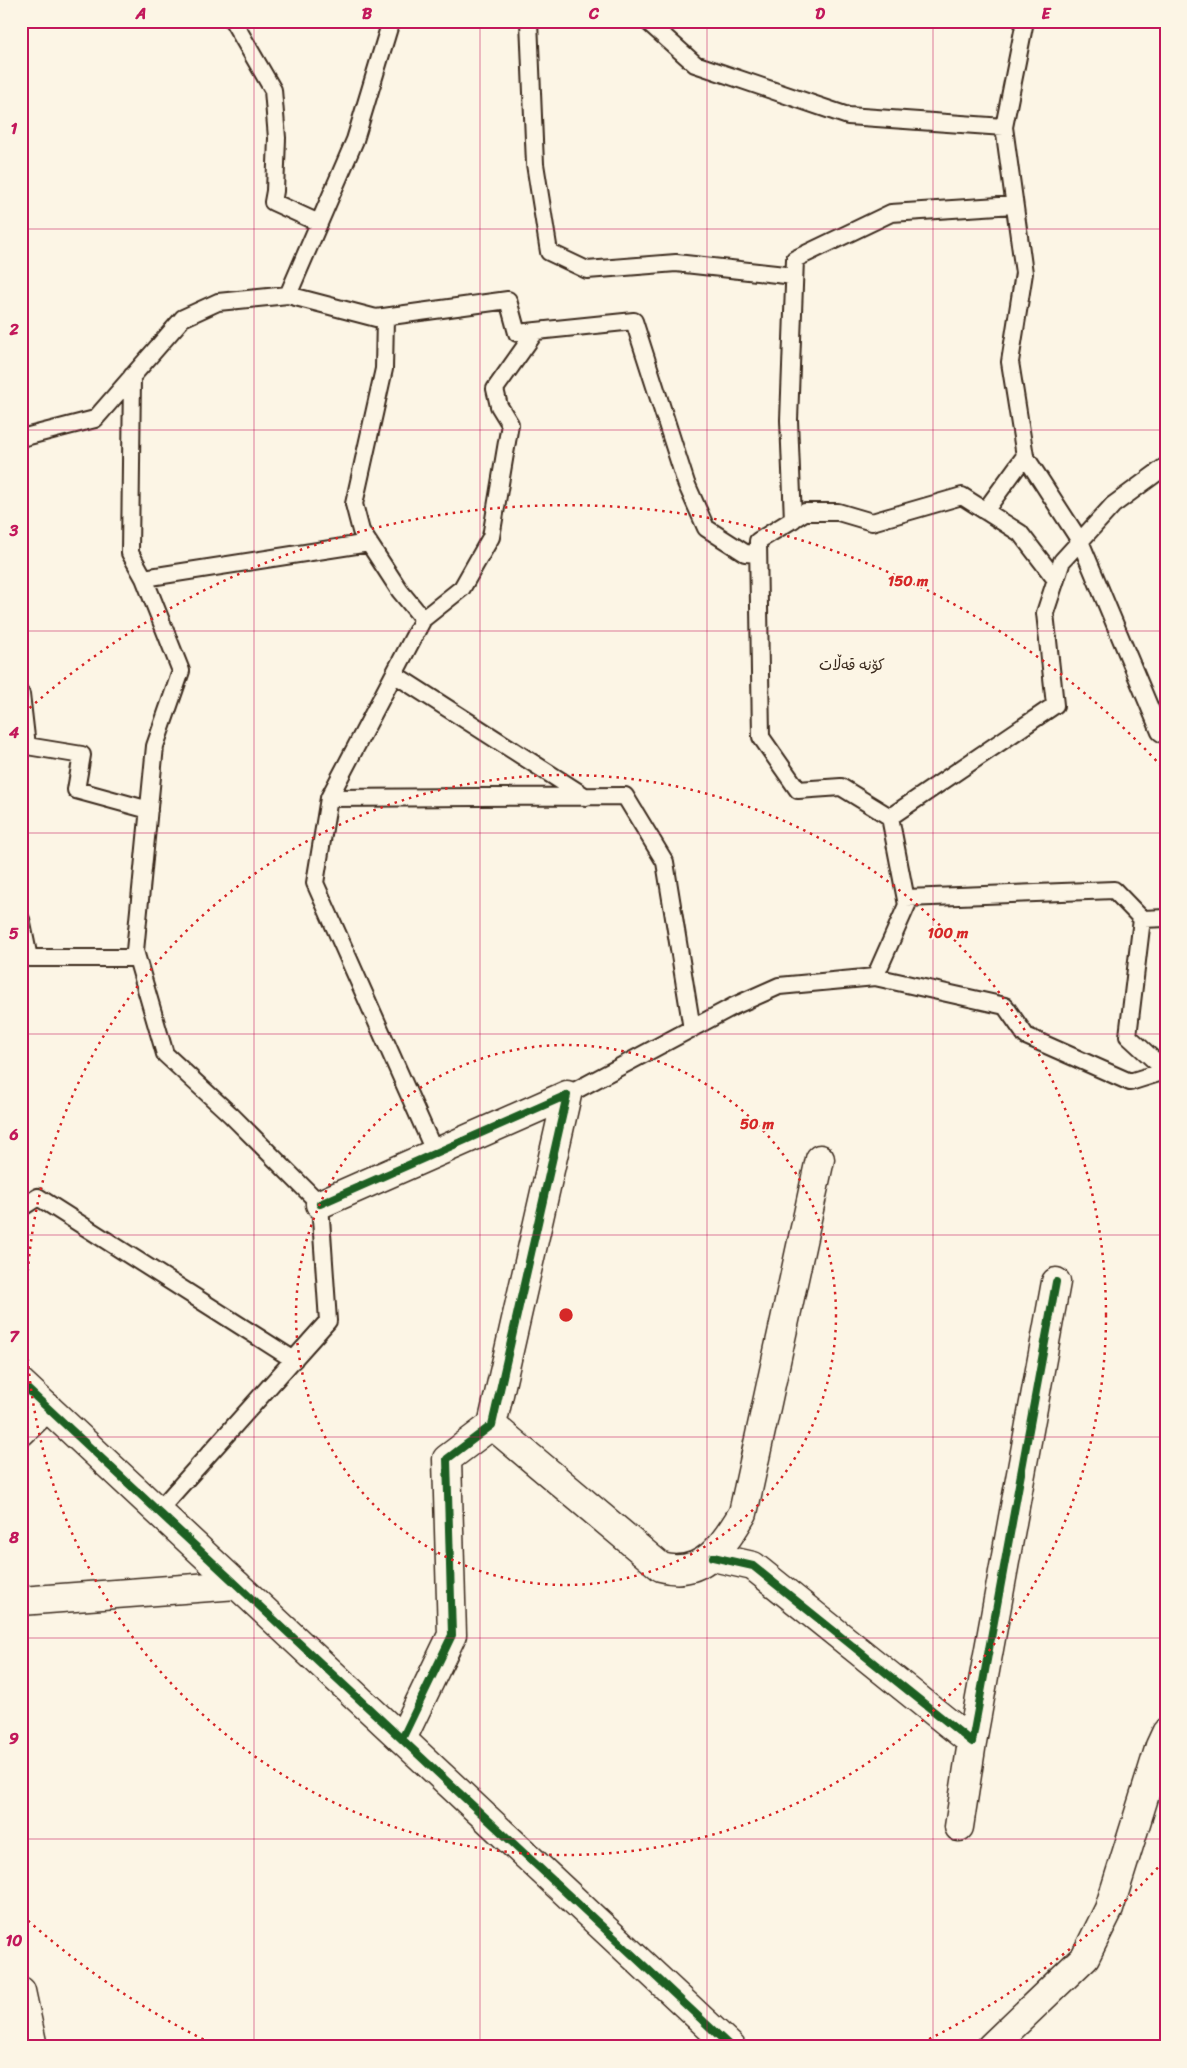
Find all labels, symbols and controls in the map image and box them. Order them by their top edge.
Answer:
text: A [135,0,146,28]
text: B [362,0,373,28]
text: C [588,0,600,28]
text: D [815,0,825,28]
text: E [1042,0,1052,28]
text: 1 [11,114,18,143]
text: 2 [8,315,19,344]
text: 3 [9,516,19,545]
text: 150 m [888,568,929,594]
district label: کۆنە قەڵات [819,652,885,678]
text: 4 [8,718,19,747]
text: 5 [9,919,19,948]
text: 100 m [928,920,969,946]
text: 50 m [740,1111,775,1137]
text: 6 [8,1120,19,1149]
centre of rings [557,1306,575,1324]
text: 7 [9,1322,20,1351]
text: 8 [8,1523,19,1552]
text: 9 [9,1724,19,1753]
text: 10 [6,1926,22,1955]

